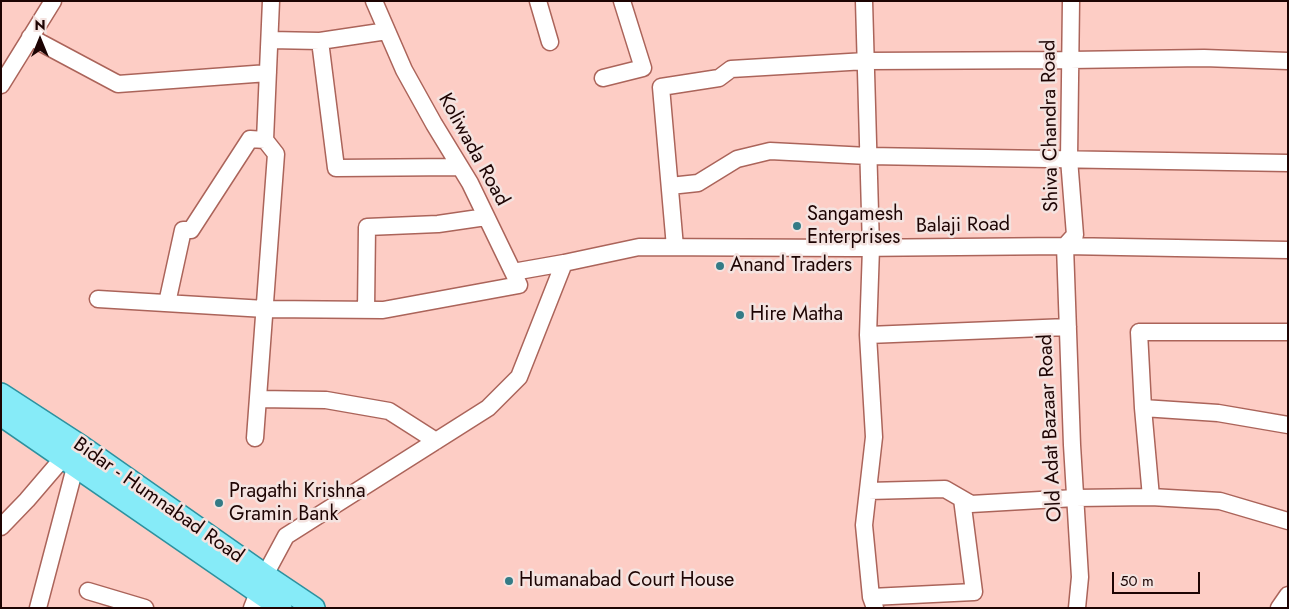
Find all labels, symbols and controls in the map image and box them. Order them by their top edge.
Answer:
north arrow [15,15,65,65]
text: N [34,15,46,35]
street label: Shiva Chandra Road [1037,40,1065,212]
street label: Koliwada Road [432,90,514,210]
place label: Sangamesh Enterprises [807,203,904,250]
street label: Balaji Road [916,213,1010,239]
marker: Sangamesh Enterprises [791,220,803,232]
place label: Anand Traders [730,254,852,278]
marker: Anand Traders [714,260,726,272]
place label: Hire Matha [750,303,843,327]
marker: Hire Matha [734,309,746,321]
street label: Old Adat Bazaar Road [1034,333,1068,523]
street label: Bidar - Humnabad Road [68,433,248,569]
place label: Pragathi Krishna Gramin Bank [229,480,366,527]
marker: Pragathi Krishna Gramin Bank [213,497,225,509]
scale bar [1114,562,1202,594]
place label: Humanabad Court House [519,569,734,593]
text: 50 m [1120,570,1154,592]
marker: Humanabad Court House [503,575,515,587]

